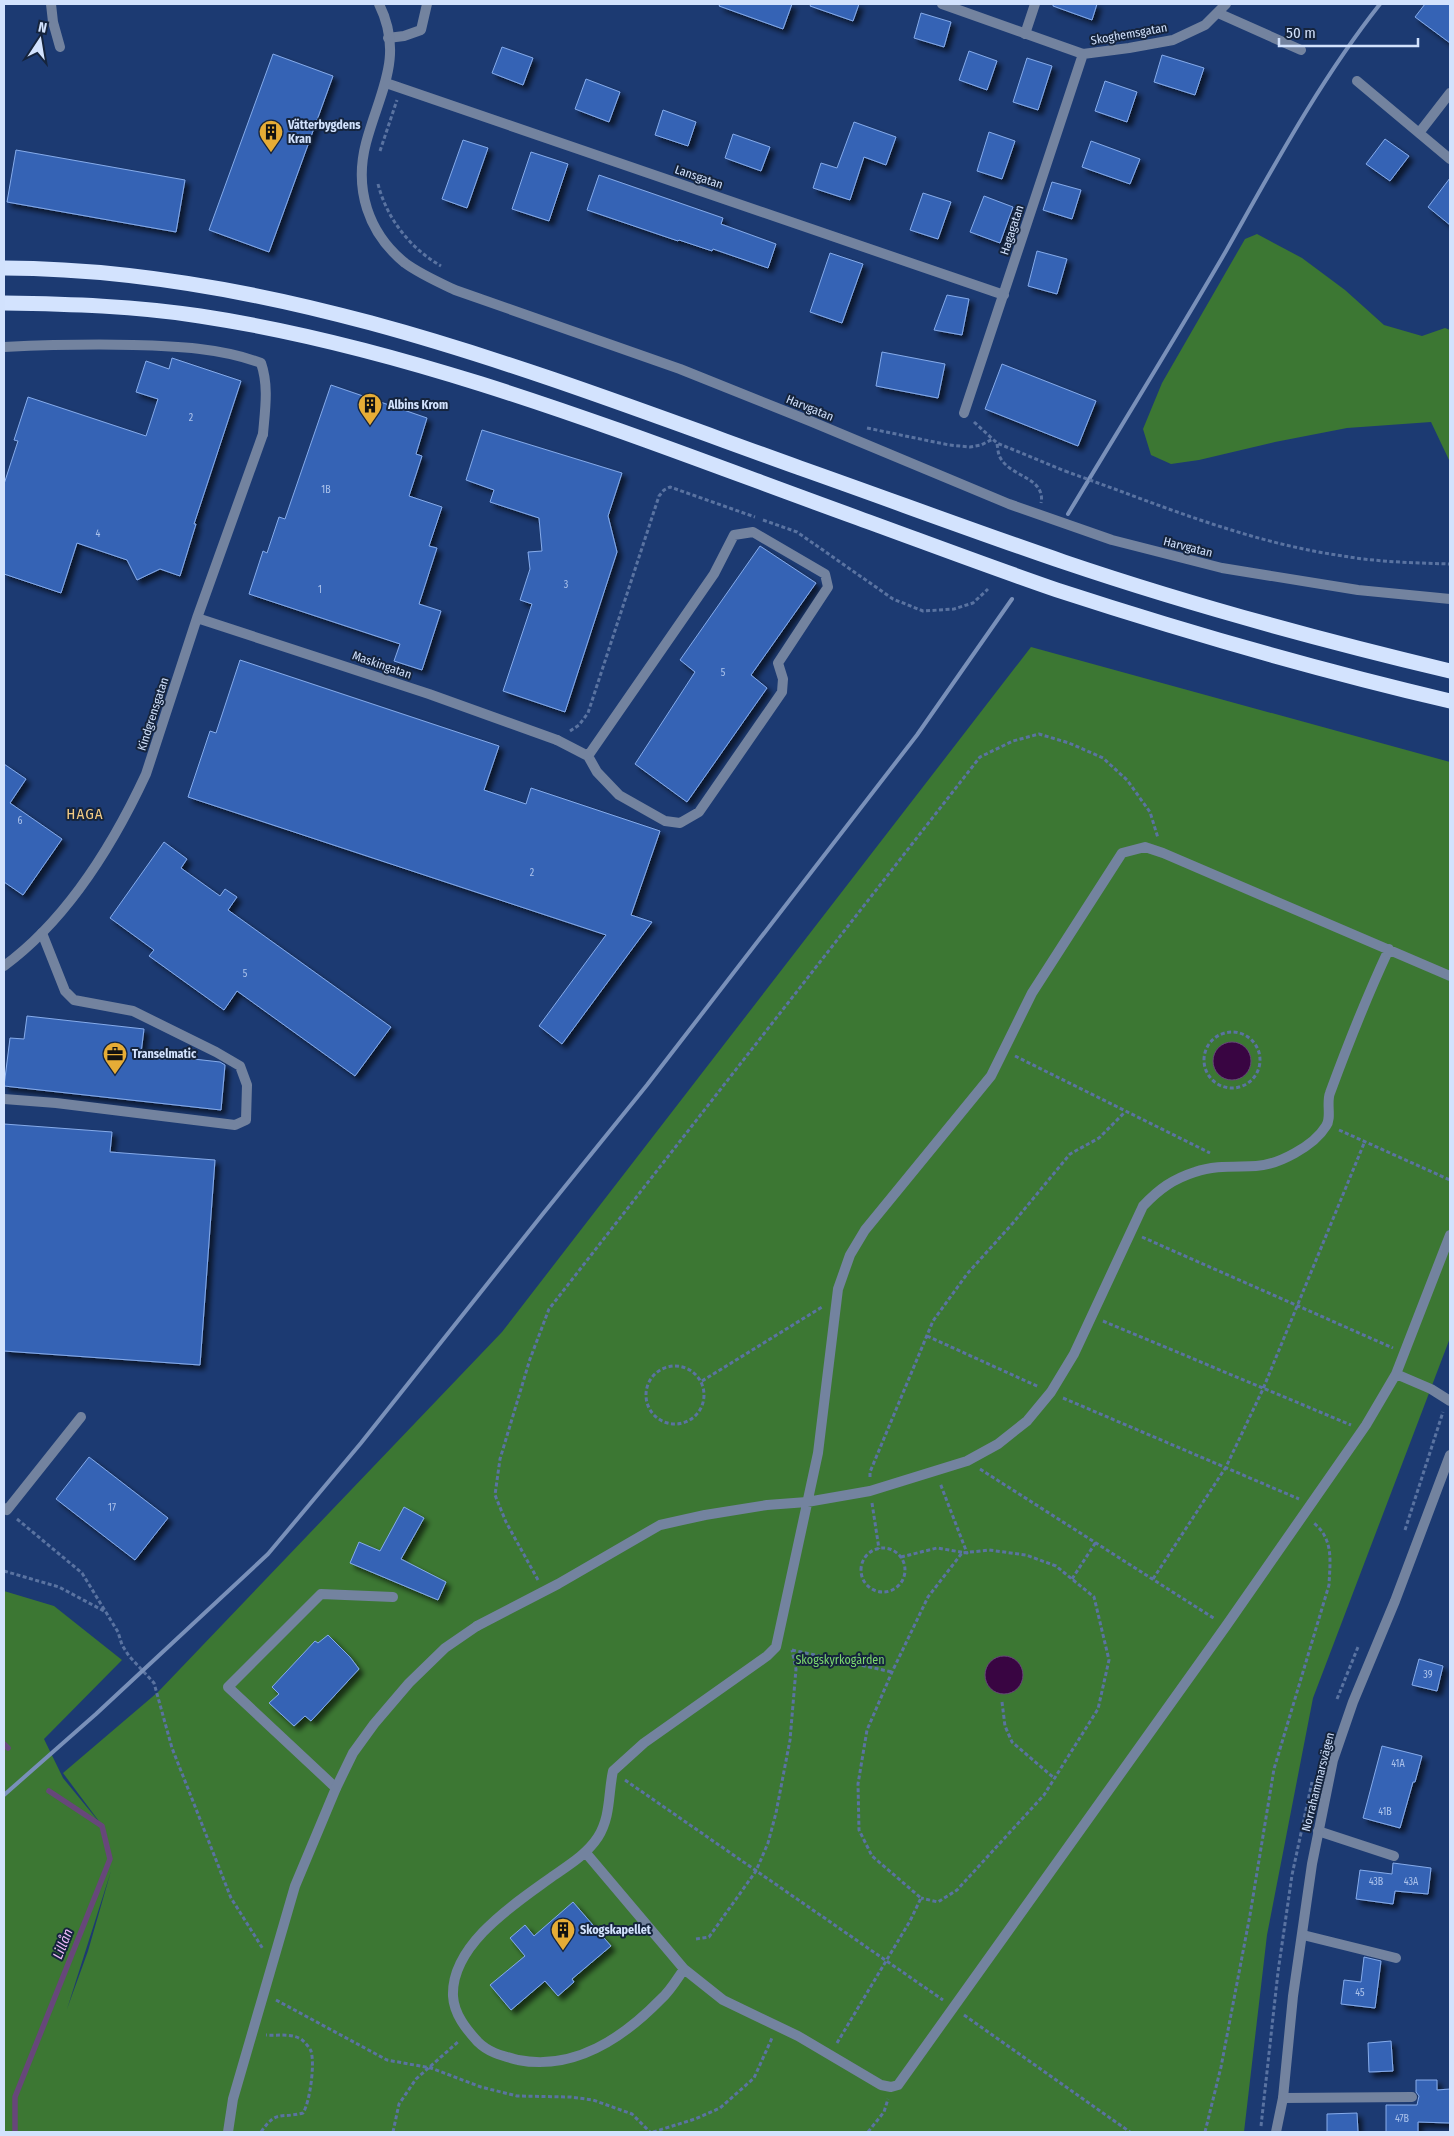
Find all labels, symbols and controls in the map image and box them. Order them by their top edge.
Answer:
north arrow [15,15,65,65]
scale bar [1279,15,1418,47]
text: N [37,19,48,37]
street label: Skoghemsgatan [1090,20,1168,48]
text: 50 m [1286,24,1316,42]
place label: Vätterbygdens Kran [287,118,361,146]
building icon: Vätterbygdens Kran [258,119,284,153]
street label: Lansgatan [673,162,725,192]
street label: Hagagatan [997,203,1027,257]
building icon: Albins Krom [357,392,383,426]
street label: Harvgatan [784,392,836,424]
place label: Albins Krom [387,398,448,412]
house number: 2 [189,412,194,424]
house number: 1B [321,484,331,496]
house number: 4 [96,528,101,540]
street label: Harvgatan [1162,534,1214,560]
house number: 3 [564,579,569,591]
house number: 1 [318,584,322,596]
street label: Maskingatan [351,648,413,682]
house number: 5 [721,667,726,679]
street label: Kindgrensgatan [135,676,171,752]
district label: HAGA [66,805,104,823]
house number: 6 [18,815,23,827]
house number: 2 [530,867,535,879]
house number: 5 [243,968,248,980]
office icon: Transelmatic [102,1041,128,1075]
place label: Transelmatic [132,1047,197,1061]
house number: 17 [108,1502,116,1514]
park label: Skogskyrkogården [795,1653,885,1667]
house number: 39 [1423,1669,1433,1681]
street label: Norrahammarsvägen [1299,1731,1337,1833]
house number: 41A [1391,1758,1405,1770]
house number: 41B [1378,1806,1392,1818]
house number: 43B [1369,1876,1384,1888]
house number: 43A [1404,1876,1419,1888]
building icon: Skogskapellet [550,1917,576,1951]
place label: Skogskapellet [580,1923,652,1937]
water label: Lillån [49,1926,77,1962]
house number: 45 [1355,1987,1365,1999]
house number: 47B [1395,2113,1410,2125]

